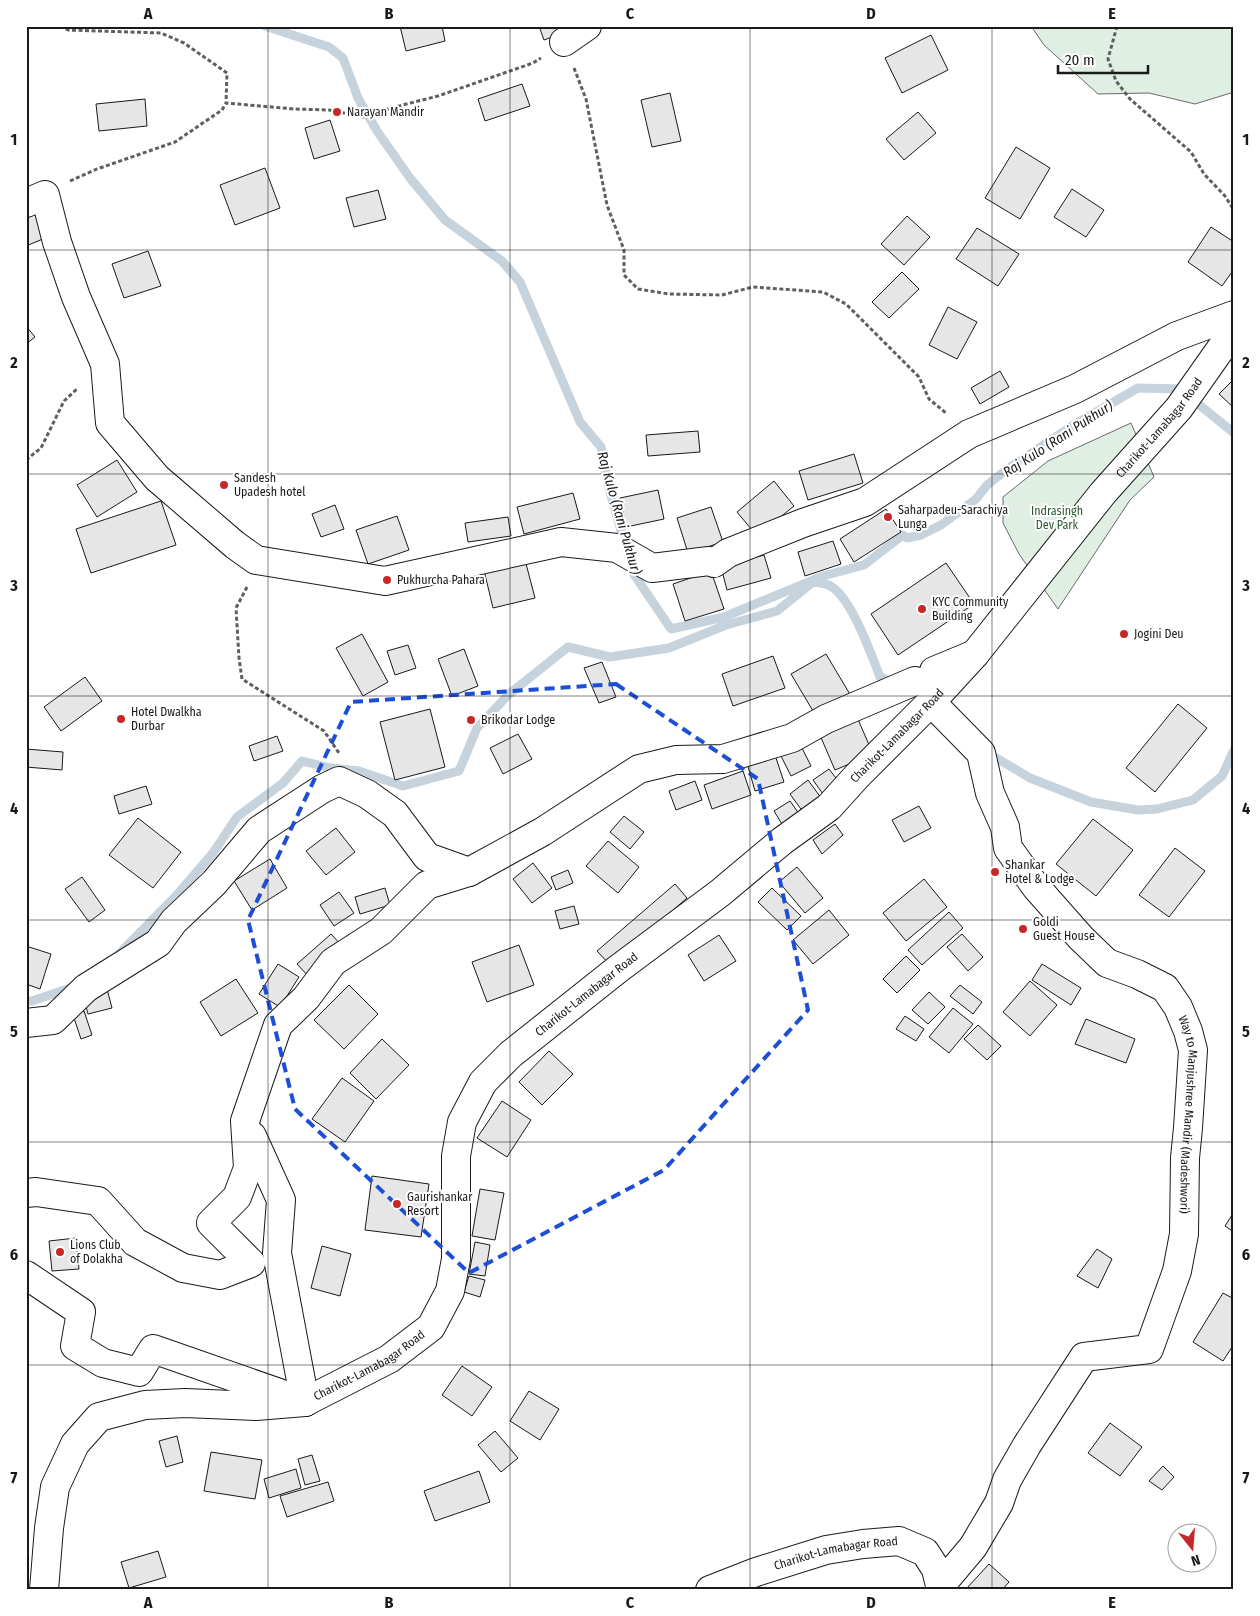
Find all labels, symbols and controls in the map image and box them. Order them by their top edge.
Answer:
text: A [143,4,153,23]
text: B [385,4,394,23]
text: C [626,4,635,23]
text: D [866,4,876,23]
text: E [1108,4,1116,23]
scale bar [1058,42,1148,74]
text: 20 m [1065,51,1095,69]
place label: Narayan Mandir [347,105,425,119]
marker: Narayan Mandir [331,106,343,118]
text: 1 [11,130,17,149]
text: 1 [1243,130,1249,149]
text: 2 [9,353,18,372]
text: 2 [1241,353,1250,372]
street label: Charikot-Lamabagar Road [1113,375,1205,481]
water label: Raj Kulo (Rani Pukhur) [1000,397,1116,481]
water label: Raj Kulo (Rani Pukhur) [593,449,645,577]
place label: Sandesh Upadesh hotel [234,471,305,499]
marker: Sandesh Upadesh hotel [218,479,230,491]
place label: Saharpadeu-Sarachiya Lunga [898,503,1008,531]
park label: Indrasingh Dev Park [1031,504,1083,532]
marker: Saharpadeu-Sarachiya Lunga [882,511,894,523]
place label: Pukhurcha Pahara [397,573,485,587]
marker: Pukhurcha Pahara [381,574,393,586]
text: 3 [9,576,18,595]
text: 3 [1241,576,1250,595]
place label: KYC Community Building [932,595,1009,623]
marker: KYC Community Building [916,603,928,615]
place label: Jogini Deu [1134,627,1184,641]
marker: Jogini Deu [1118,628,1130,640]
street label: Charikot-Lamabagar Road [847,686,947,786]
place label: Hotel Dwalkha Durbar [131,705,202,733]
marker: Hotel Dwalkha Durbar [115,713,127,725]
place label: Brikodar Lodge [481,713,555,727]
marker: Brikodar Lodge [465,714,477,726]
text: 4 [10,799,18,818]
text: 4 [1242,799,1250,818]
place label: Shankar Hotel & Lodge [1005,858,1074,886]
marker: Shankar Hotel & Lodge [989,866,1001,878]
place label: Goldi Guest House [1033,915,1095,943]
marker: Goldi Guest House [1017,923,1029,935]
street label: Charikot-Lamabagar Road [532,950,641,1039]
street label: Way to Manjushree Mandir (Madeshwori) [1175,1014,1200,1214]
text: 5 [10,1022,18,1041]
text: 5 [1242,1022,1250,1041]
place label: Gaurishankar Resort [407,1190,473,1218]
marker: Gaurishankar Resort [391,1198,403,1210]
place label: Lions Club of Dolakha [70,1238,123,1266]
text: 6 [10,1245,18,1264]
text: 6 [1242,1245,1250,1264]
marker: Lions Club of Dolakha [54,1246,66,1258]
street label: Charikot-Lamabagar Road [311,1327,427,1403]
text: 7 [11,1468,18,1487]
text: 7 [1243,1468,1250,1487]
north arrow [1168,1524,1218,1574]
street label: Charikot-Lamabagar Road [772,1534,899,1573]
text: N [1189,1551,1202,1569]
text: A [143,1593,153,1612]
text: B [385,1593,394,1612]
text: C [626,1593,635,1612]
text: D [866,1593,876,1612]
text: E [1108,1593,1116,1612]

